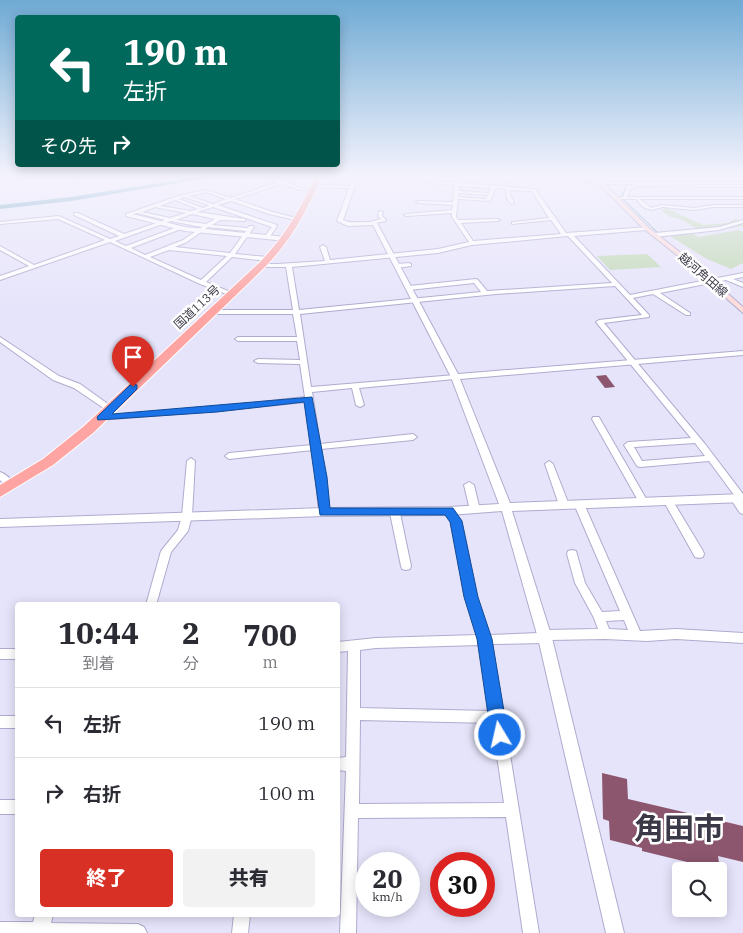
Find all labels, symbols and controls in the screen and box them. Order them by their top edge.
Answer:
text: 190 m [123,29,228,75]
icon: left [40,35,105,100]
text: 左折 [123,76,167,105]
icon: right [107,130,135,158]
text: その先 [40,134,97,158]
street label: 越河角田線 [676,249,731,300]
street label: 国道113号 [170,282,223,332]
pin [112,336,154,387]
icon: arrive [119,343,147,371]
text: 10:44 [58,613,139,652]
text: 2 [182,613,200,652]
text: 700 [243,615,297,654]
text: m [262,652,278,672]
text: 到着 [83,653,115,673]
text: 分 [183,653,199,673]
position arrow [473,708,525,760]
icon: left [40,709,68,737]
text: 190 m [258,711,315,735]
text: 左折 [83,712,121,736]
icon: right [40,779,68,807]
text: 100 m [258,781,315,805]
text: 右折 [83,782,121,806]
district label: 角田市 [634,808,724,847]
button: 終了 [40,849,173,907]
button: 共有 [183,849,315,907]
speed limit sign: 30 [430,852,495,917]
text: 20 [372,862,403,895]
map controls [672,862,727,917]
button: search [672,862,727,917]
text: km/h [372,889,403,904]

